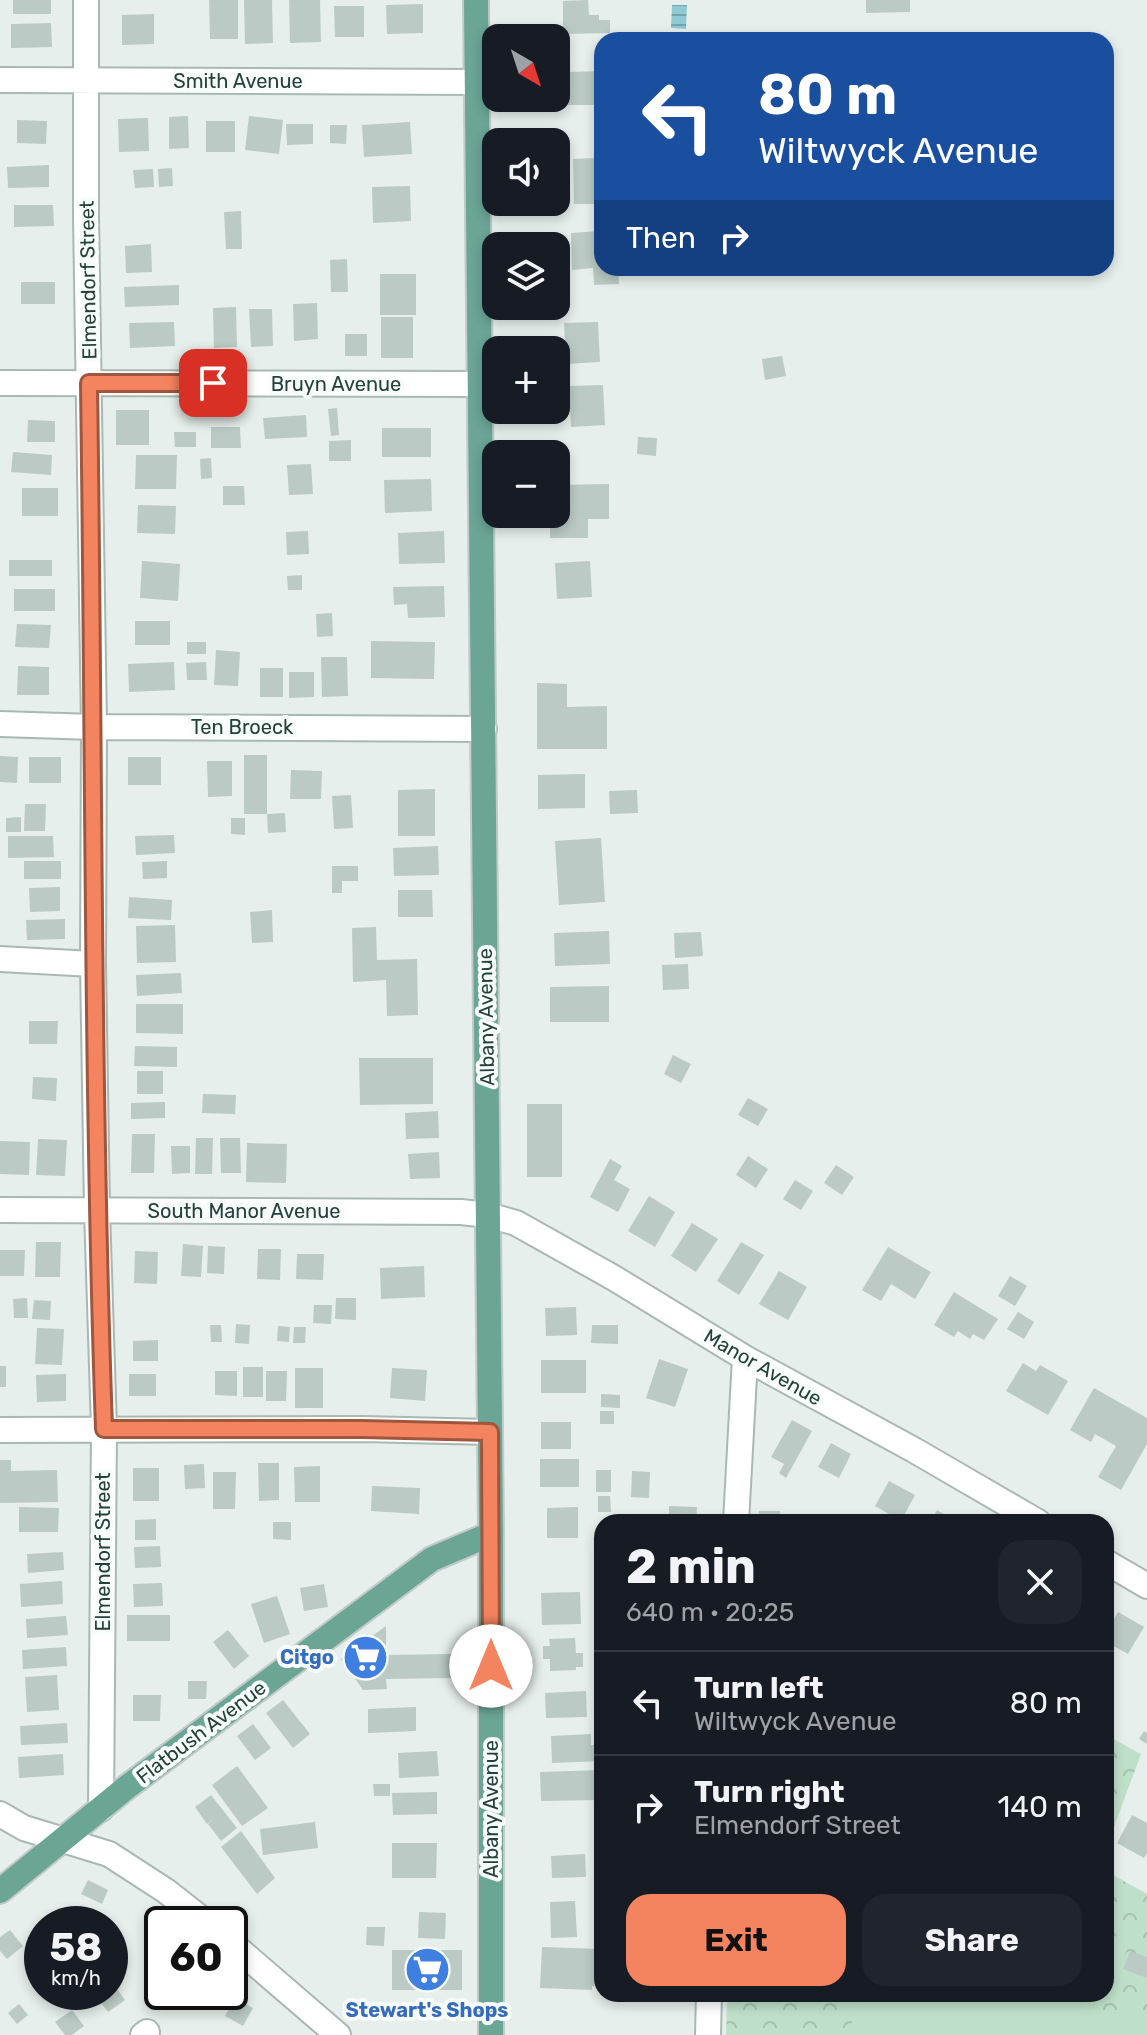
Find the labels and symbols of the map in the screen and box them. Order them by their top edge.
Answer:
north arrow [482,24,570,112]
street label: Smith Avenue [173,69,303,93]
street label: Elmendorf Street [75,200,101,360]
pin [179,349,247,417]
street label: Bruyn Avenue [271,372,401,396]
street label: Ten Broeck [191,715,294,739]
street label: Albany Avenue [473,948,499,1086]
street label: South Manor Avenue [148,1199,340,1223]
street label: Manor Avenue [700,1324,826,1410]
street label: Elmendorf Street [91,1472,115,1632]
position arrow [449,1624,533,1708]
supermarket icon: Citgo [341,1633,389,1681]
place label: Citgo [280,1645,334,1669]
street label: Flatbush Avenue [131,1675,271,1789]
street label: Albany Avenue [479,1740,503,1878]
speed limit sign: 60 [144,1906,248,2010]
supermarket icon: Stewart's Shops [403,1946,451,1994]
place label: Stewart's Shops [346,1998,508,2022]

